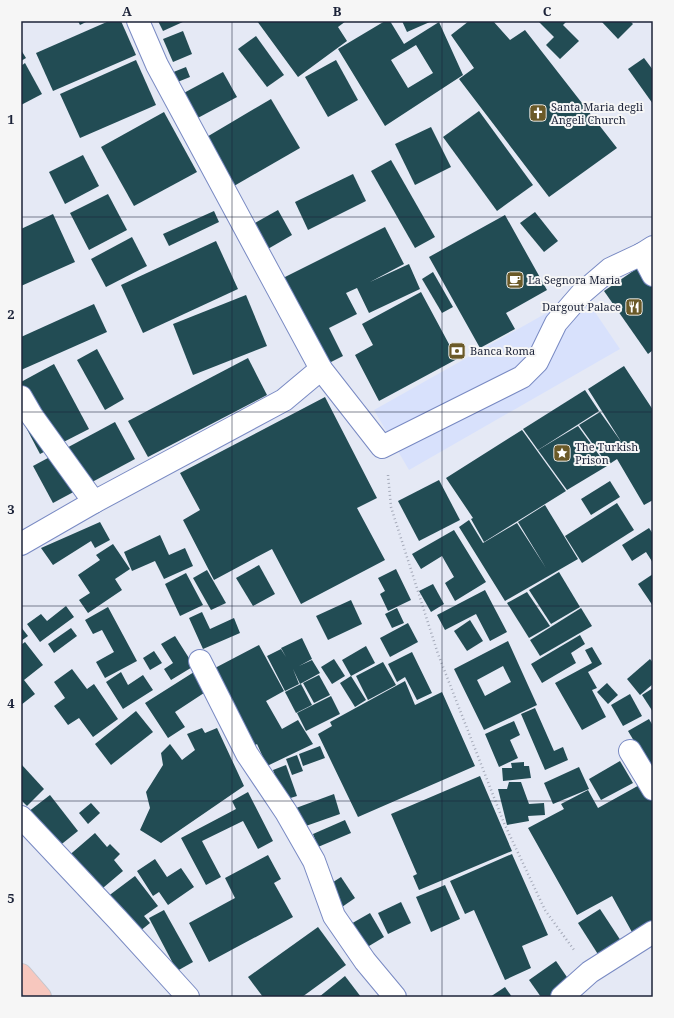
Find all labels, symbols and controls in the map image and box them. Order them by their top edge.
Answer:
text: A [122,2,132,20]
text: B [333,2,342,20]
text: C [543,2,552,20]
place label: Santa Maria degli Angeli Church [551,99,643,127]
church icon: Santa Maria degli Angeli Church [528,103,548,123]
text: 1 [7,110,15,128]
cafe icon: La Segnora Maria [505,270,525,290]
place label: La Segnora Maria [528,272,621,287]
restaurant icon: Dargout Palace [624,297,644,317]
place label: Dargout Palace [542,299,621,314]
text: 2 [7,305,15,323]
bank icon: Banca Roma [447,341,467,361]
place label: Banca Roma [470,343,535,358]
place label: The Turkish Prison [575,439,638,467]
place icon: The Turkish Prison [552,443,572,463]
text: 3 [7,500,15,518]
text: 4 [7,694,15,712]
text: 5 [7,889,15,907]

